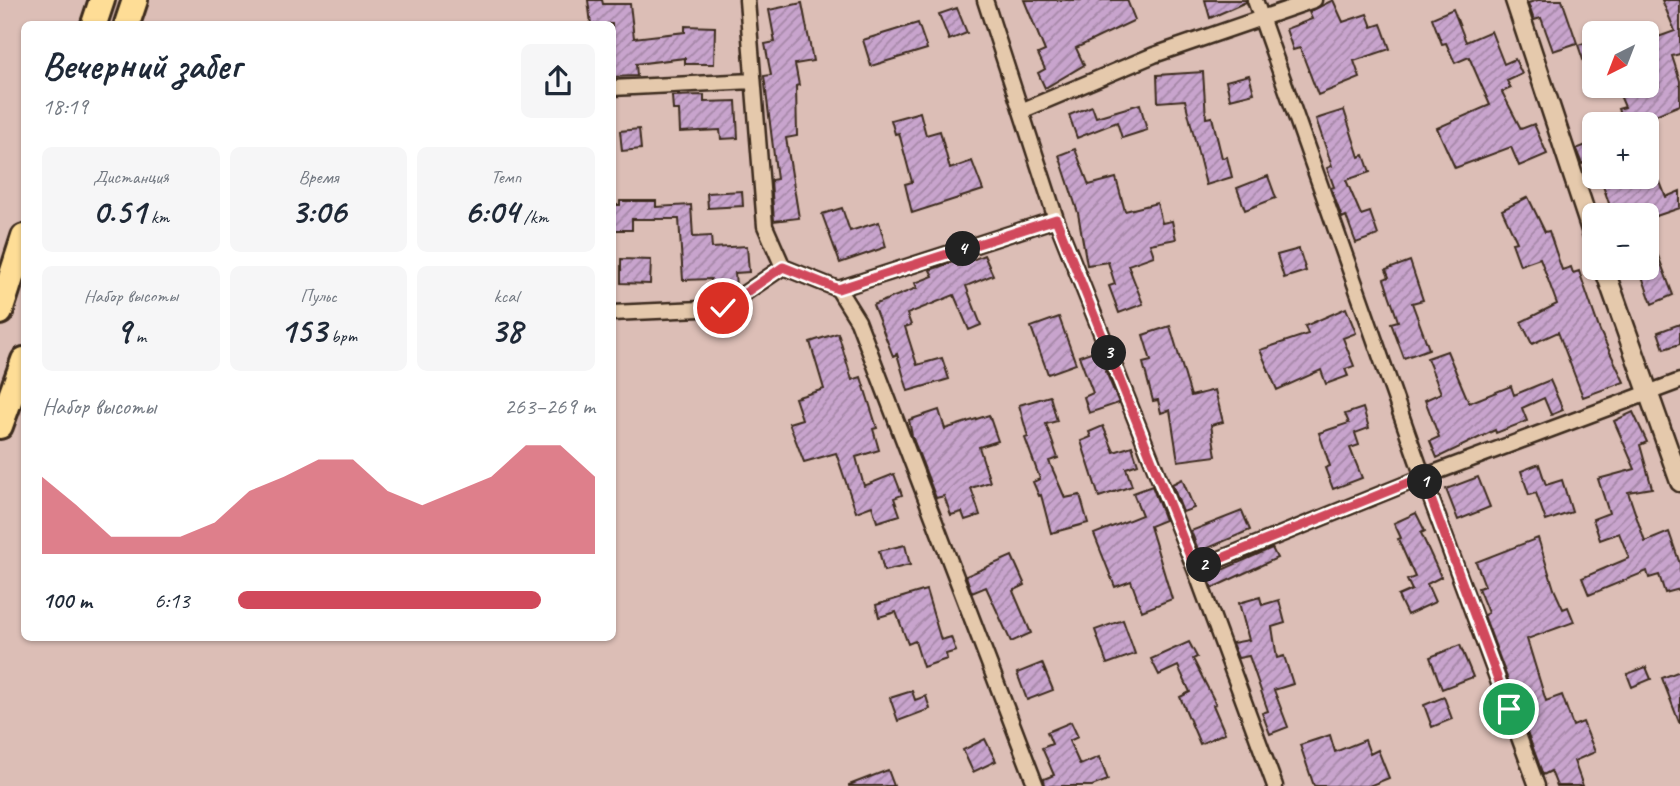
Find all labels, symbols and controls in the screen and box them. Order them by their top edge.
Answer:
north arrow [1582,21,1659,98]
map controls [1582,21,1659,280]
text: Вечерний забег [42,42,241,89]
button: share [521,44,595,118]
text: 18:19 [42,92,88,121]
button: + [1582,112,1659,189]
text: Дистанция [93,165,169,189]
text: Время [298,165,339,189]
text: Темп [491,165,521,189]
text: 0.51 [92,189,146,234]
text: 3:06 [291,189,346,234]
text: 6:04 [464,189,519,234]
button: − [1582,203,1659,280]
text: km [146,205,169,229]
text: /km [519,205,548,229]
pin: 4 [946,232,981,266]
text: 4 [958,236,967,260]
pin [693,278,753,338]
text: Набор высоты [84,284,178,308]
text: Пульс [300,284,337,308]
text: kcal [494,284,519,308]
icon: check [704,289,742,327]
text: 9 [116,308,131,353]
text: 153 [280,308,327,353]
text: 38 [490,308,522,353]
text: m [131,324,146,348]
text: bpm [327,324,357,348]
pin: 3 [1092,336,1126,370]
text: 3 [1104,340,1113,364]
text: Набор высоты [42,392,156,421]
text: 263–269 m [504,392,595,421]
pin: 1 [1408,464,1442,500]
text: 1 [1420,469,1429,493]
pin: 2 [1186,548,1222,582]
text: 2 [1199,552,1208,576]
text: 100 m [42,586,92,615]
text: 6:13 [154,586,190,615]
pin [1479,679,1539,739]
icon: arrive [1490,690,1528,728]

